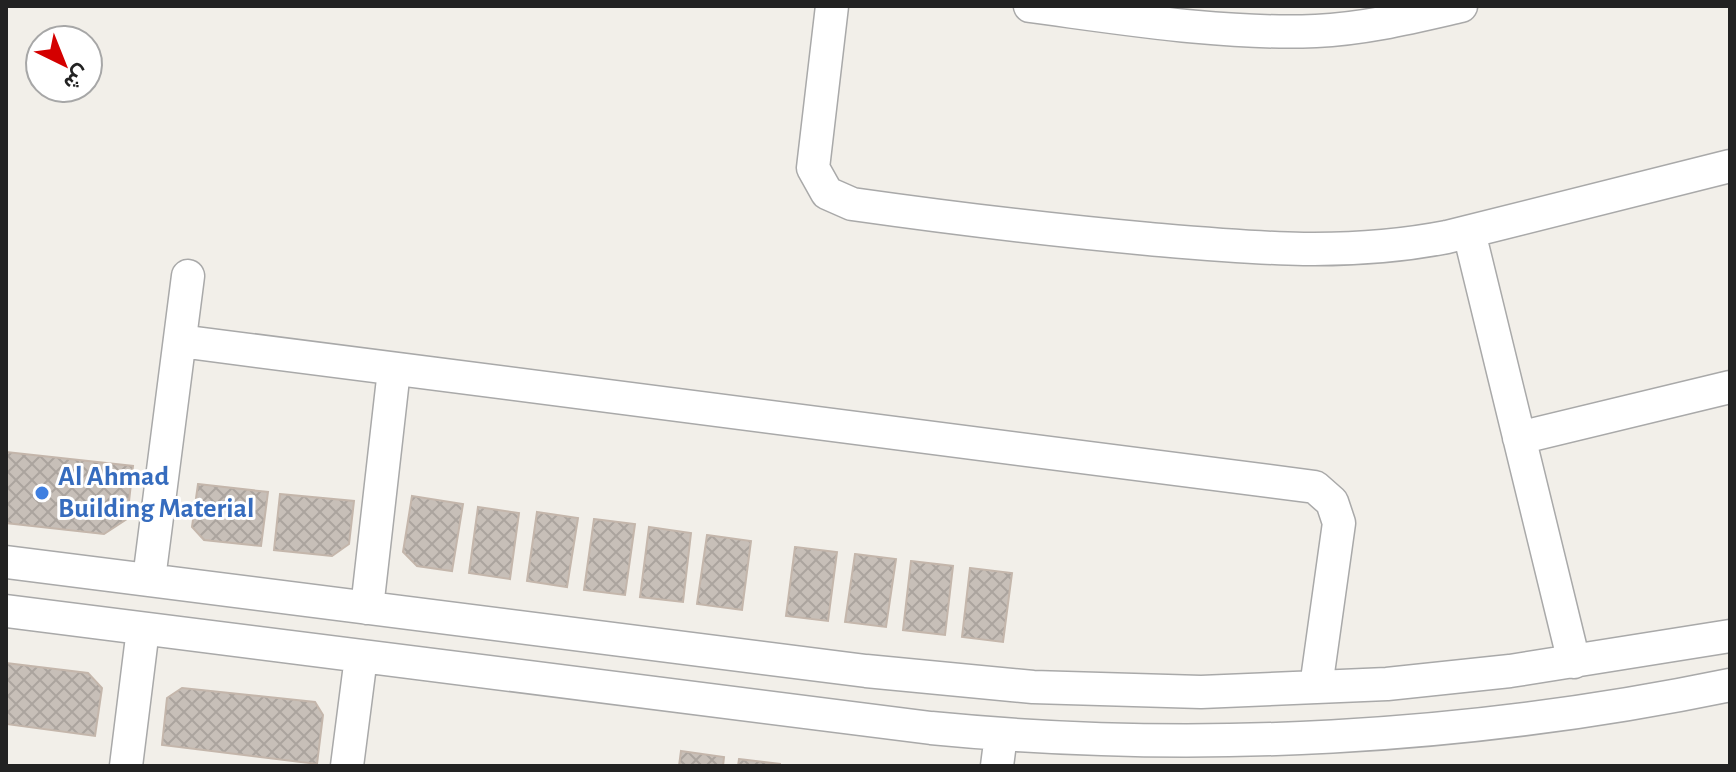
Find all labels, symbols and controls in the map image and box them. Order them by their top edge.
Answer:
north arrow [24,24,104,104]
text: ش [58,59,94,95]
place label: Al Ahmad Building Material [58,463,254,523]
marker: Al Ahmad Building Material [33,484,51,502]

